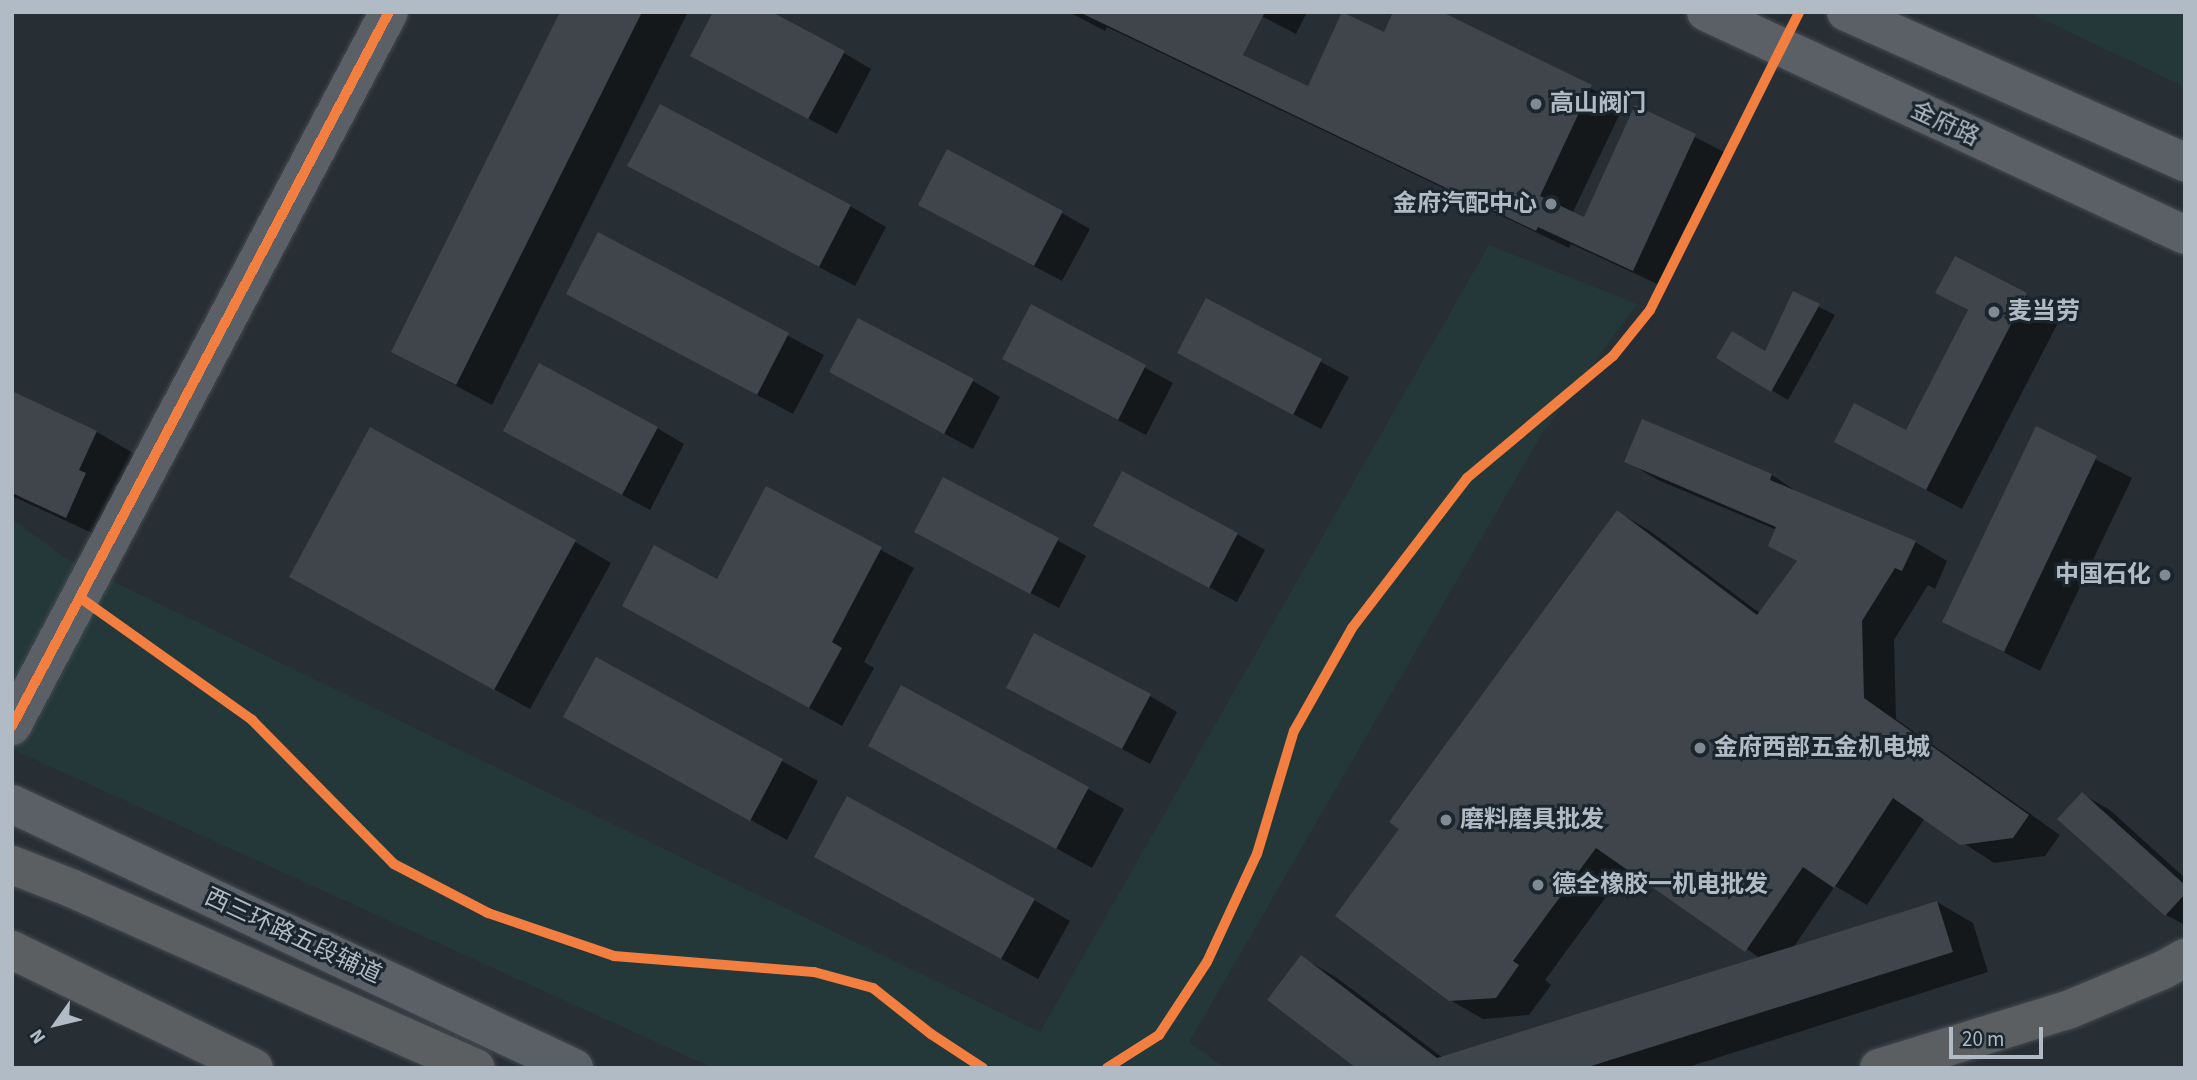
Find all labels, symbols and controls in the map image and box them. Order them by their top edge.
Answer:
place label: 高山阀门 [1550,90,1646,118]
marker: 高山阀门 [1528,96,1544,112]
street label: 金府路 [1906,96,1984,152]
place label: 金府汽配中心 [1393,190,1537,218]
marker: 金府汽配中心 [1543,196,1559,212]
place label: 麦当劳 [2008,298,2080,326]
marker: 麦当劳 [1986,304,2002,320]
place label: 中国石化 [2055,561,2151,589]
marker: 中国石化 [2157,567,2173,583]
place label: 金府西部五金机电城 [1714,734,1930,762]
marker: 金府西部五金机电城 [1692,740,1708,756]
place label: 磨料磨具批发 [1460,806,1604,834]
marker: 磨料磨具批发 [1438,812,1454,828]
place label: 德全橡胶一机电批发 [1552,871,1768,899]
marker: 德全橡胶一机电批发 [1530,877,1546,893]
street label: 西三环路五段辅道 [200,882,386,990]
north arrow [21,989,91,1059]
scale bar [1952,1014,2046,1058]
text: N [23,1023,53,1049]
text: 20 m [1962,1024,2004,1054]

